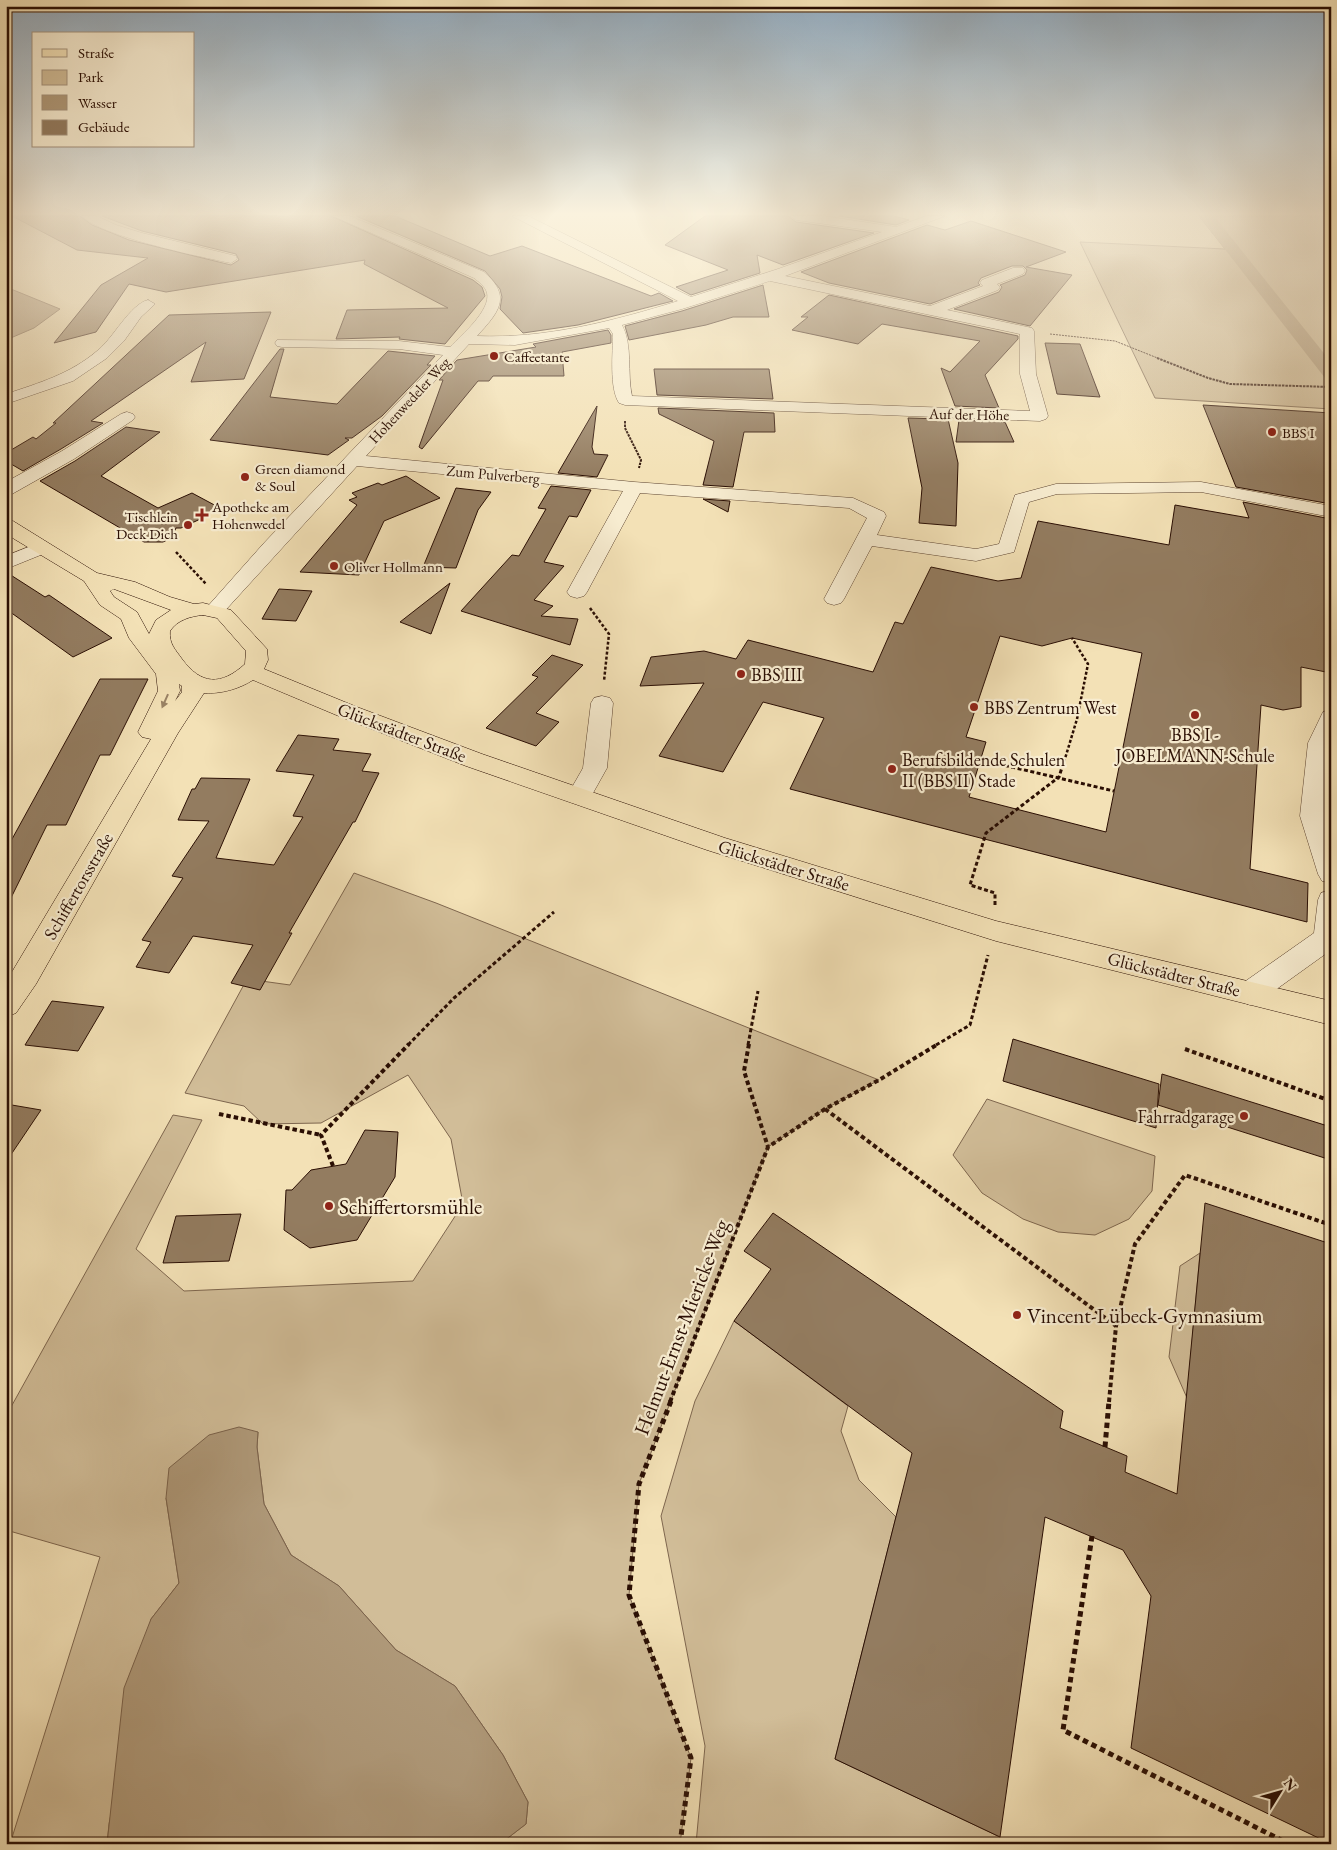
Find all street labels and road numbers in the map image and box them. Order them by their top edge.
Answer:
street label: Hohenwedeler Weg [364,352,454,447]
street label: Auf der Höhe [928,404,1010,424]
street label: Zum Pulverberg [446,460,541,488]
street label: Glückstädter Straße [334,697,470,767]
street label: Schiffertorsstraße [38,829,118,943]
street label: Glückstädter Straße [716,834,852,896]
street label: Glückstädter Straße [1105,946,1243,1002]
street label: Helmut-Ernst-Miericke-Weg [627,1215,735,1439]

